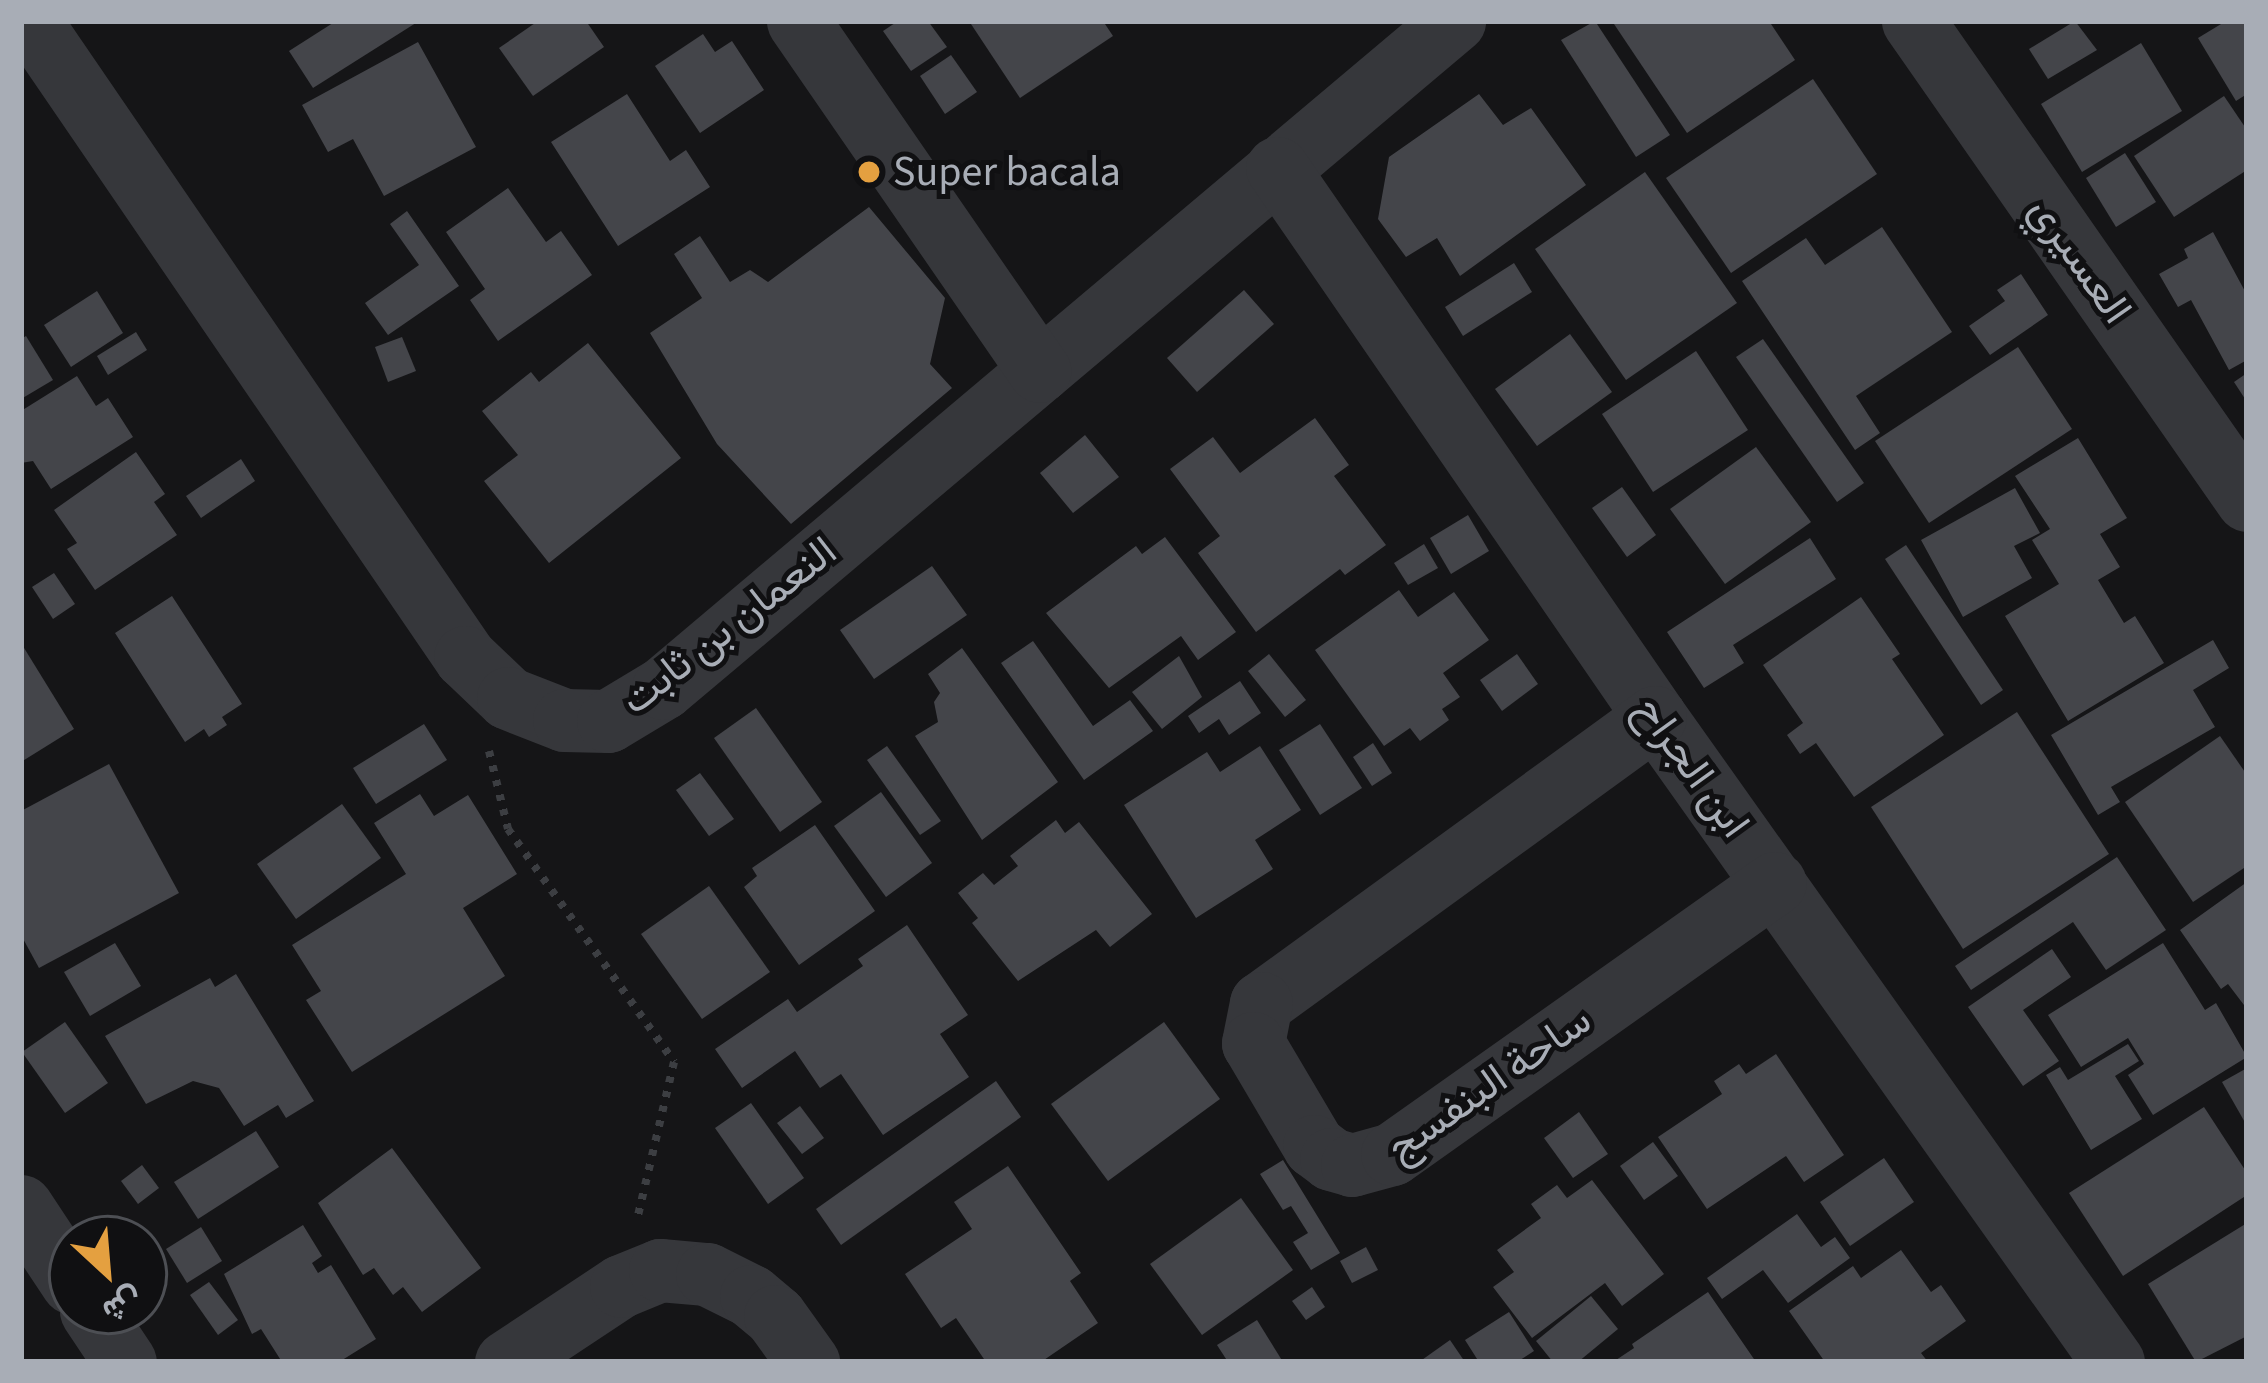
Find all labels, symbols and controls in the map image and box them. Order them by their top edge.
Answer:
place label: Super bacala [893,147,1121,197]
marker: Super bacala [856,159,882,185]
street label: العسيري [2018,187,2142,333]
street label: النعمان بن ثابت [611,526,847,726]
street label: ابن الجراح [1624,686,1760,848]
street label: ساحة البنفسج [1377,995,1601,1173]
north arrow [48,1215,168,1335]
text: ش [95,1275,151,1335]

